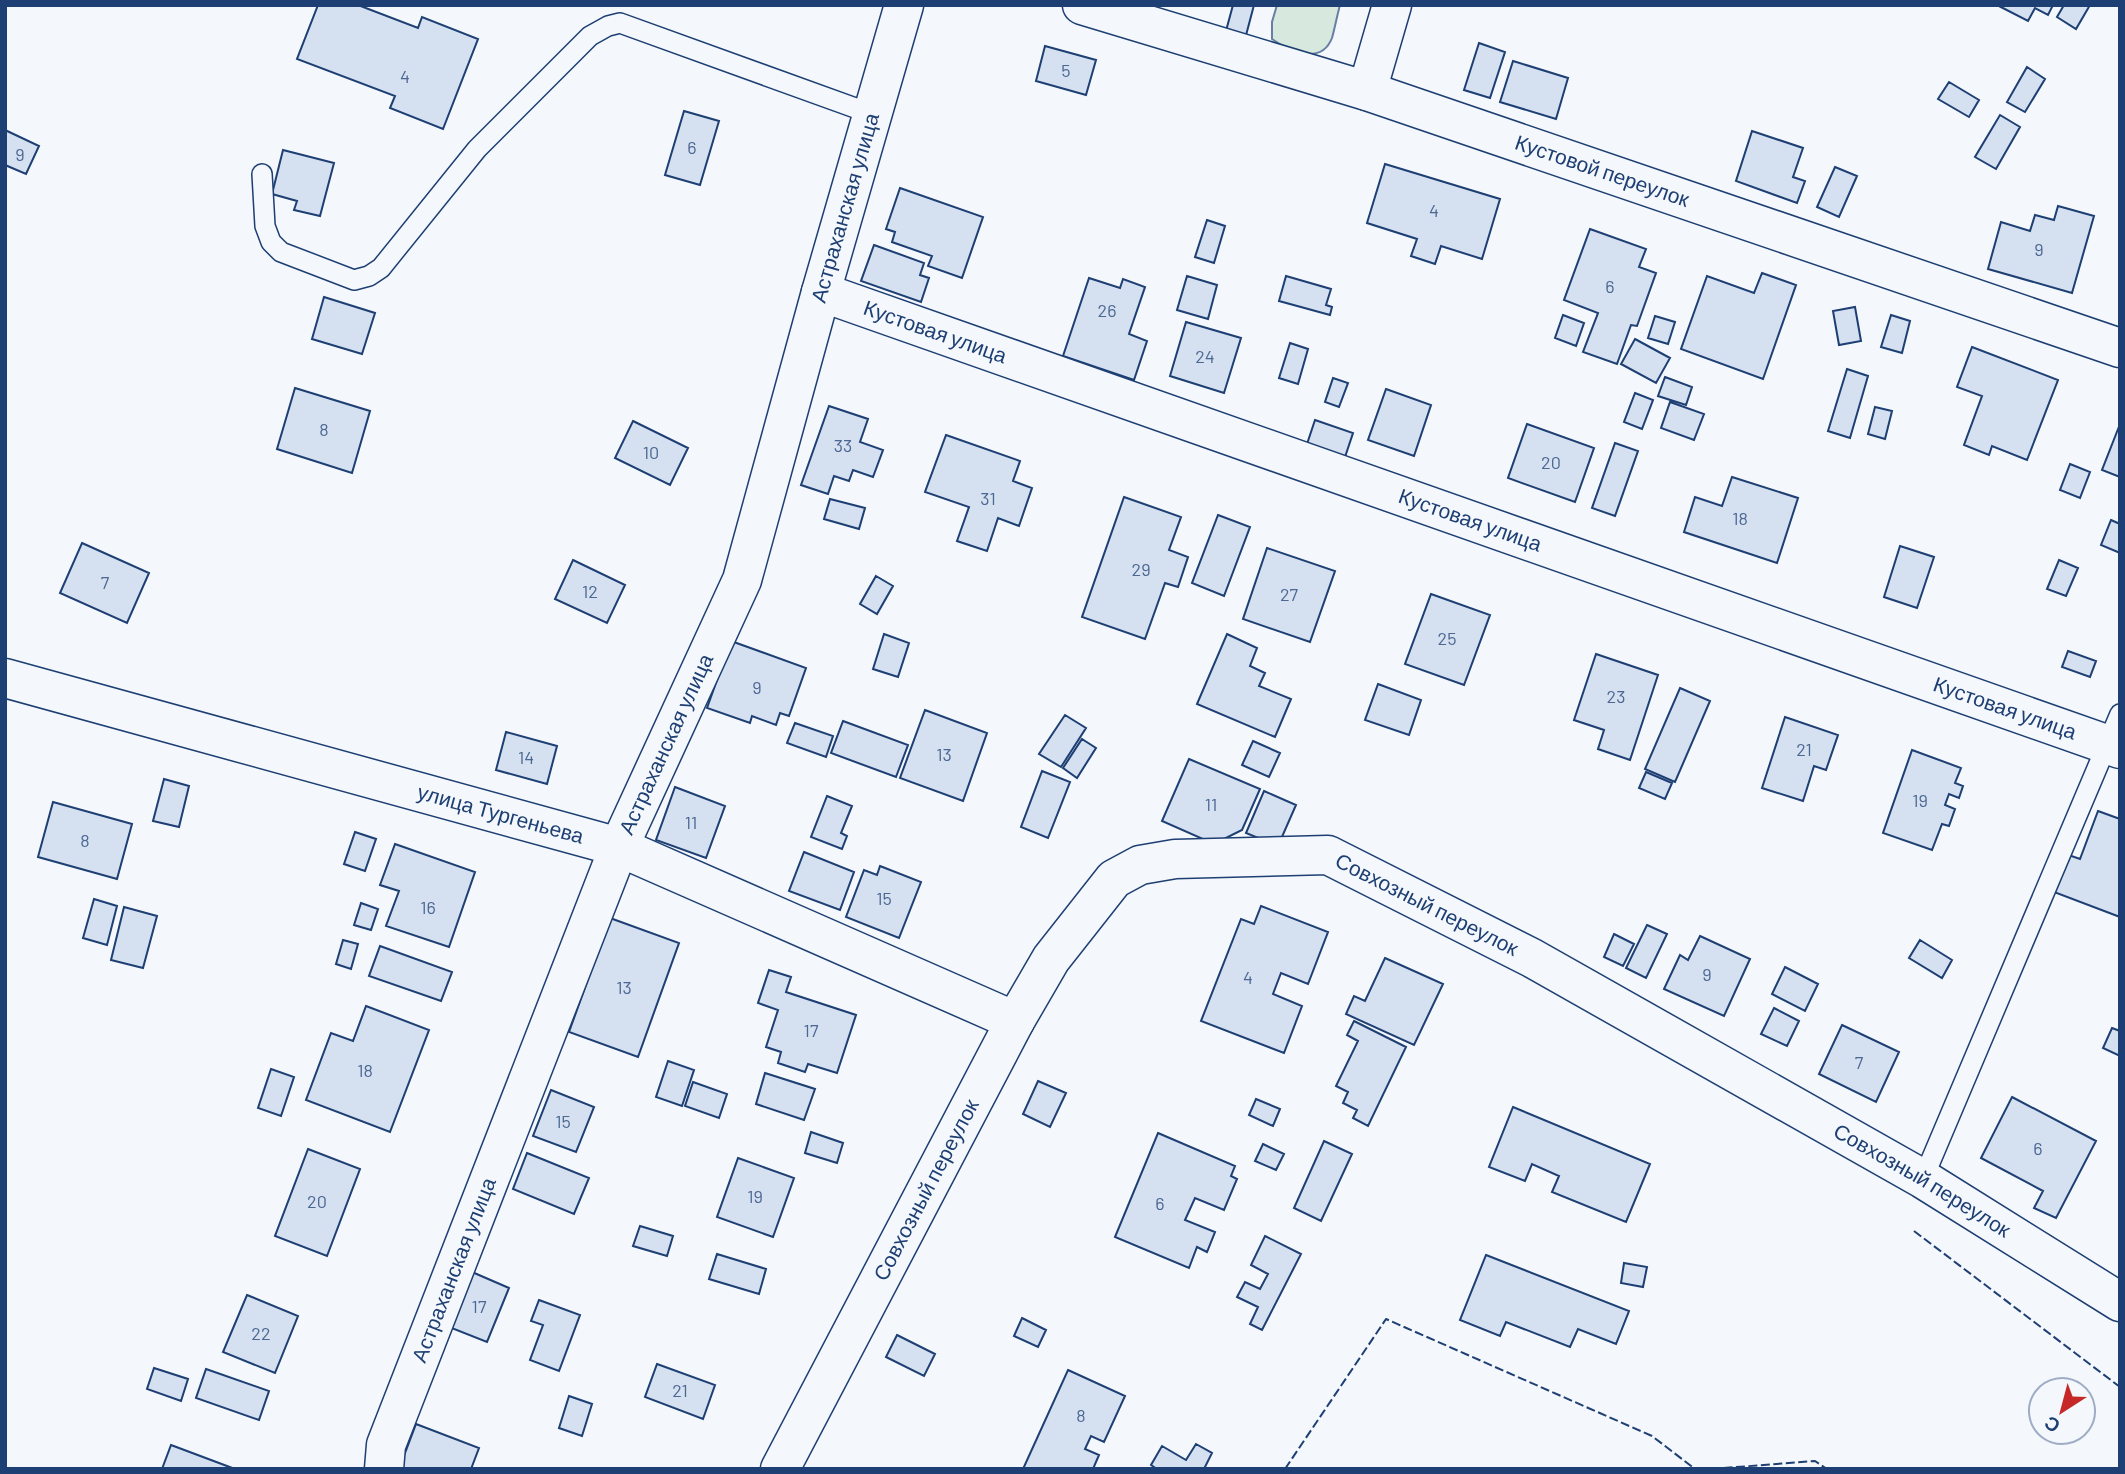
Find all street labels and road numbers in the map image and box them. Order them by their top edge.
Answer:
street label: Астраханская улица [805,109,883,305]
street label: Кустовой переулок [1512,129,1694,211]
street label: Кустовая улица [861,294,1011,368]
street label: Кустовая улица [1396,482,1546,556]
street label: Астраханская улица [613,649,718,838]
street label: Кустовая улица [1930,670,2081,744]
street label: улица Тургеньева [415,778,587,848]
street label: Совхозный переулок [1332,847,1524,960]
street label: Совхозный переулок [867,1094,983,1284]
street label: Совхозный переулок [1830,1117,2016,1242]
street label: Астраханская улица [406,1173,500,1365]

